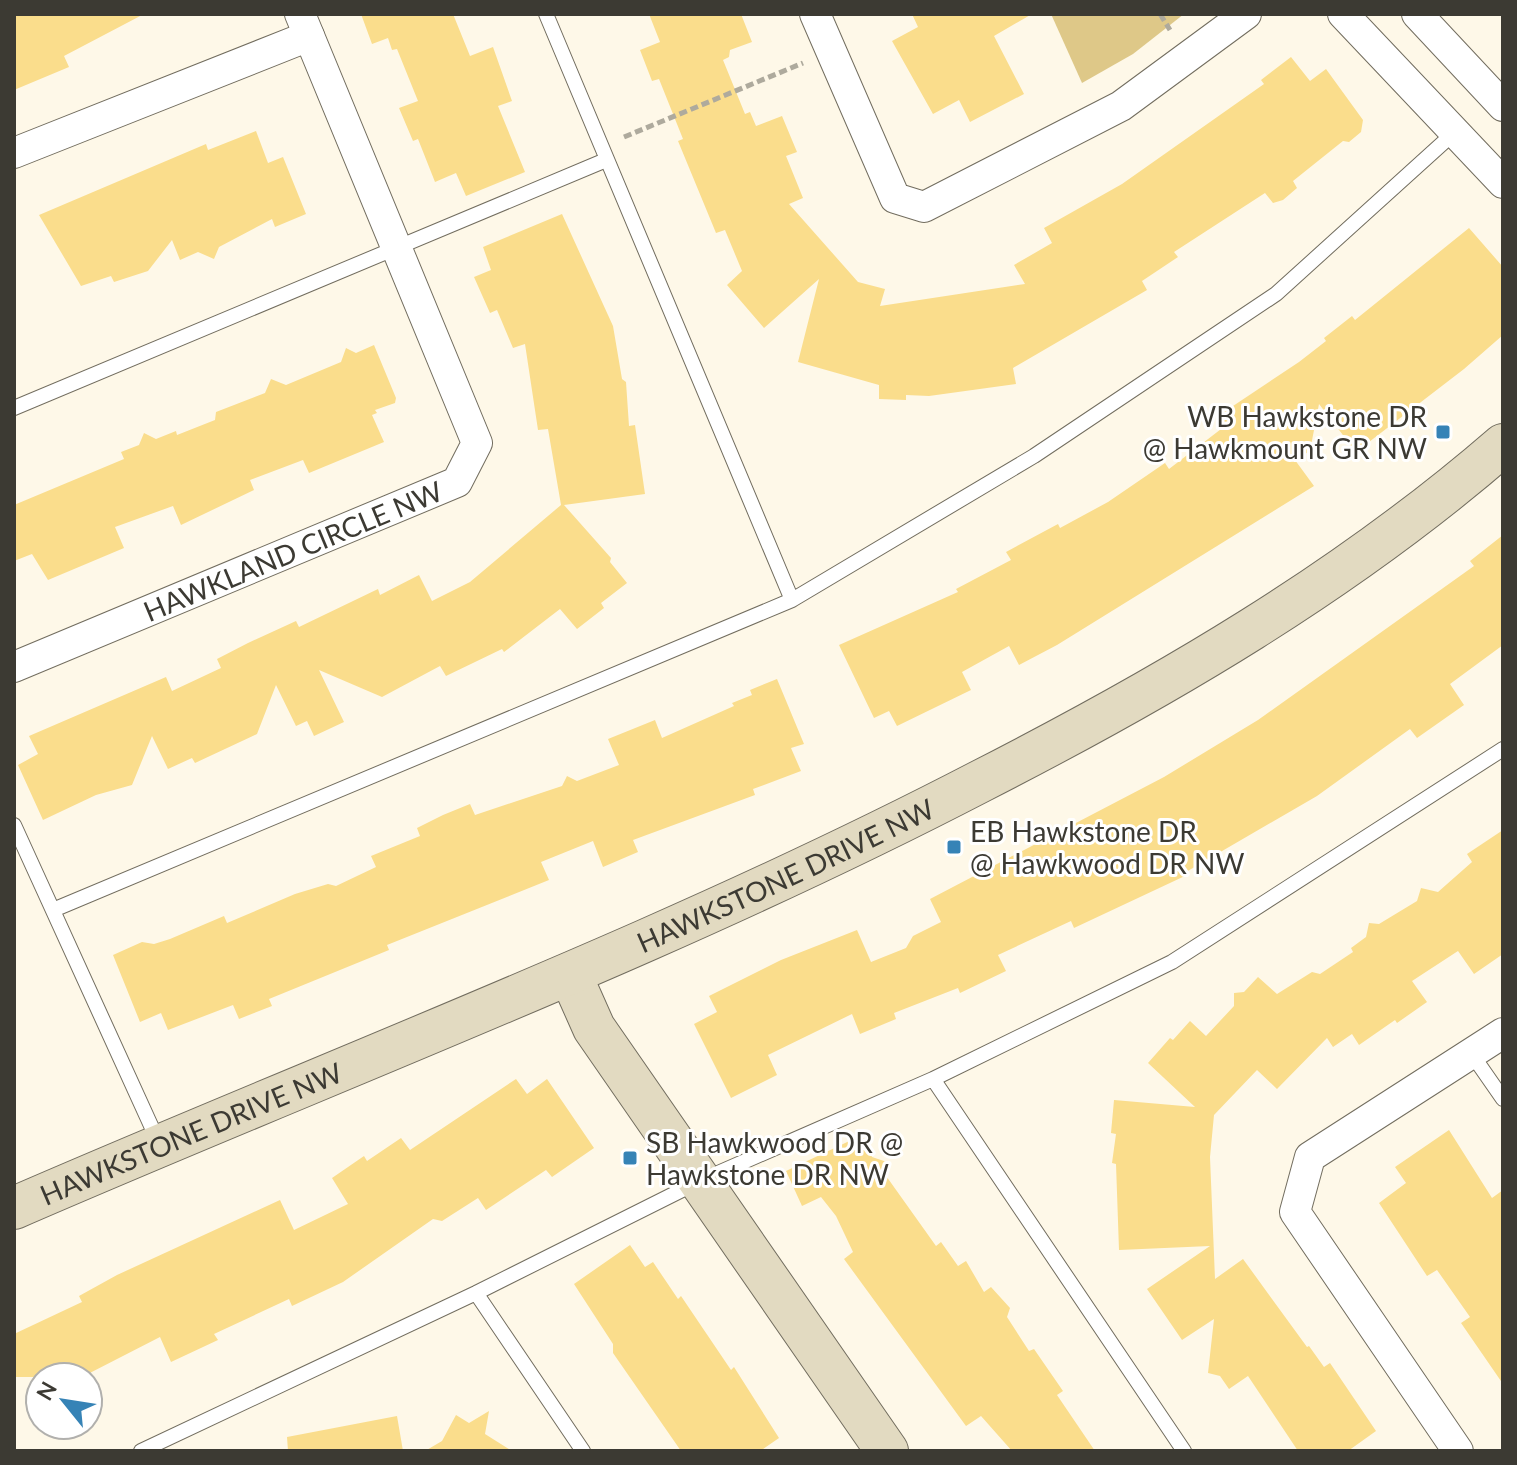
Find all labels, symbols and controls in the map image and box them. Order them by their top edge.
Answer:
place label: WB Hawkstone DR @ Hawkmount GR NW [1143,399,1427,465]
marker: WB Hawkstone DR @ Hawkmount GR NW [1434,423,1452,441]
street label: HAWKLAND CIRCLE NW [138,473,447,628]
street label: HAWKSTONE DRIVE NW [631,791,939,959]
place label: EB Hawkstone DR @ Hawkwood DR NW [970,814,1244,880]
marker: EB Hawkstone DR @ Hawkwood DR NW [945,838,963,856]
street label: HAWKSTONE DRIVE NW [35,1055,347,1212]
place label: SB Hawkwood DR @ Hawkstone DR NW [646,1125,903,1191]
marker: SB Hawkwood DR @ Hawkstone DR NW [621,1149,639,1167]
north arrow [24,1361,104,1441]
text: N [30,1377,62,1405]

